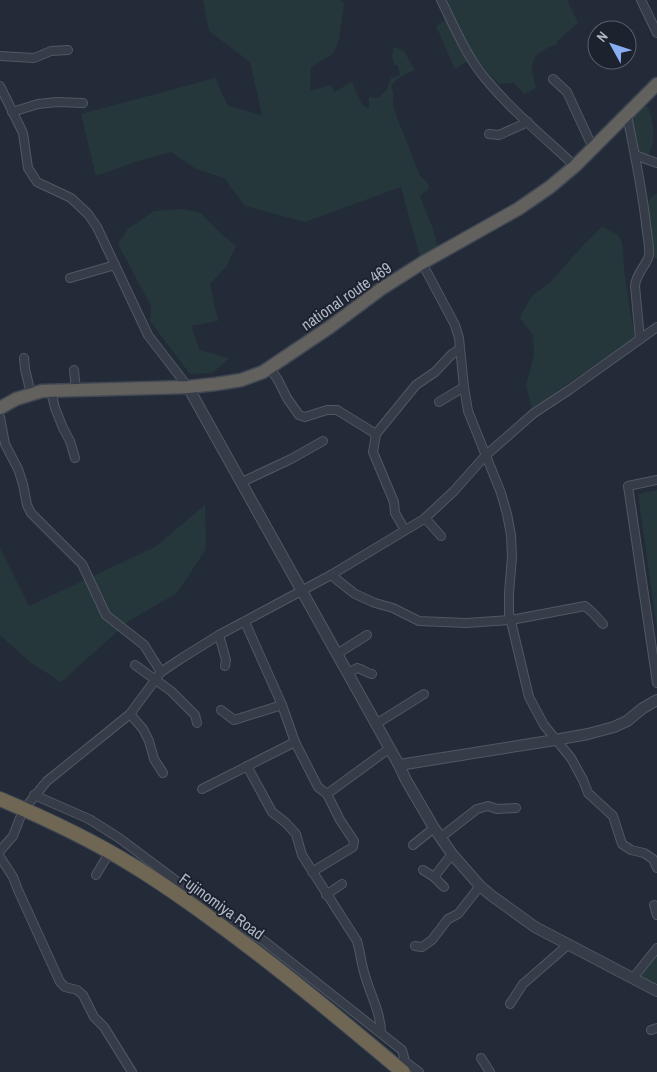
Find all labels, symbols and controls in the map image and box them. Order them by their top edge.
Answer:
north arrow [587,20,637,70]
text: N [592,28,612,46]
street label: national route 469 [296,257,396,335]
street label: Fujinomiya Road [175,868,269,944]

